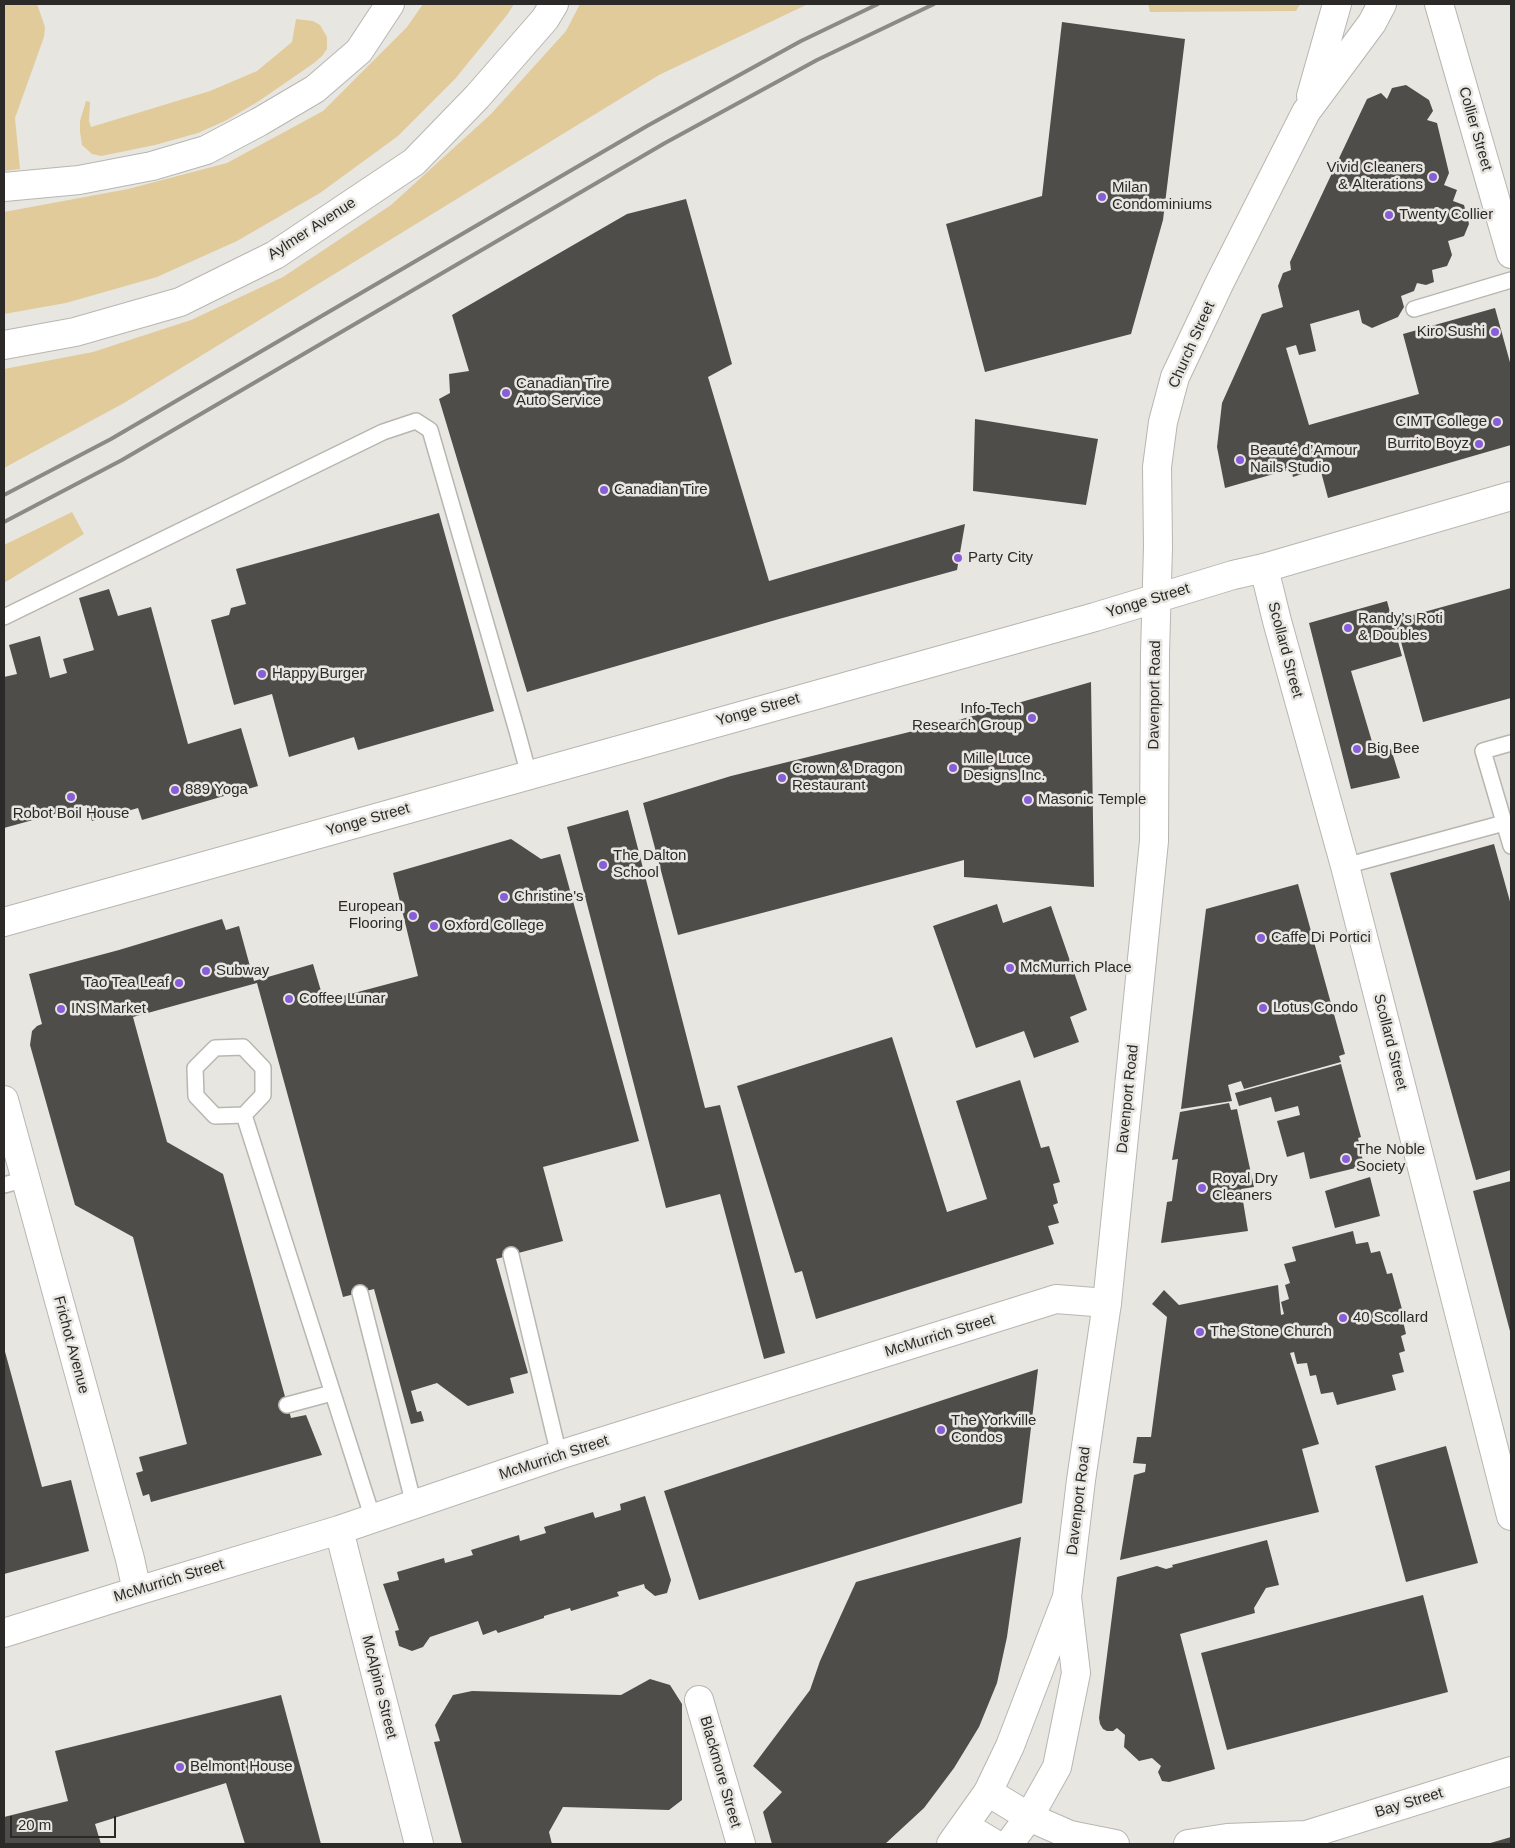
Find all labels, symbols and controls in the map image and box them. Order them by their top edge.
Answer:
street label: Collier Street [1454,85,1496,173]
place label: Vivid Cleaners & Alterations [1327,159,1423,194]
marker: Vivid Cleaners & Alterations [1427,171,1439,183]
place label: Milan Condominiums [1112,179,1212,214]
marker: Milan Condominiums [1096,191,1108,203]
street label: Aylmer Avenue [265,194,359,264]
place label: Twenty Collier [1399,206,1493,224]
marker: Twenty Collier [1383,209,1395,221]
street label: Church Street [1165,299,1219,391]
place label: Kiro Sushi [1417,323,1485,341]
marker: Kiro Sushi [1489,326,1501,338]
place label: Canadian Tire Auto Service [516,375,610,410]
marker: Canadian Tire Auto Service [500,387,512,399]
place label: CIMT College [1395,413,1487,431]
marker: CIMT College [1491,416,1503,428]
place label: Burrito Boyz [1387,435,1469,453]
marker: Burrito Boyz [1473,438,1485,450]
place label: Beauté d’Amour Nails Studio [1250,442,1358,477]
marker: Beauté d’Amour Nails Studio [1234,454,1246,466]
place label: Canadian Tire [614,481,708,499]
marker: Canadian Tire [598,484,610,496]
place label: Party City [968,549,1033,567]
marker: Party City [952,552,964,564]
street label: Yonge Street [1104,580,1192,622]
street label: Scollard Street [1264,600,1306,700]
place label: Randy’s Roti & Doubles [1358,610,1443,645]
marker: Randy’s Roti & Doubles [1342,622,1354,634]
street label: Davenport Road [1145,640,1165,750]
place label: Happy Burger [272,665,365,683]
marker: Happy Burger [256,668,268,680]
street label: Yonge Street [714,689,802,731]
place label: Info-Tech Research Group [912,700,1022,735]
marker: Info-Tech Research Group [1026,712,1038,724]
place label: Big Bee [1367,740,1420,758]
marker: Big Bee [1351,743,1363,755]
place label: Mille Luce Designs Inc. [963,750,1046,785]
place label: Crown & Dragon Restaurant [792,760,903,795]
marker: Mille Luce Designs Inc. [947,762,959,774]
marker: Crown & Dragon Restaurant [776,772,788,784]
place label: 889 Yoga [185,781,248,799]
marker: 889 Yoga [169,784,181,796]
marker: Robot Boil House [65,791,77,803]
place label: Masonic Temple [1038,791,1146,809]
marker: Masonic Temple [1022,794,1034,806]
street label: Yonge Street [324,799,412,841]
place label: Robot Boil House [13,805,129,823]
place label: The Dalton School [613,847,686,882]
marker: The Dalton School [597,859,609,871]
place label: Christine's [514,888,584,906]
marker: Christine's [498,891,510,903]
place label: European Flooring [338,898,403,933]
marker: European Flooring [407,910,419,922]
place label: Oxford College [444,917,544,935]
marker: Oxford College [428,920,440,932]
place label: Caffe Di Portici [1271,929,1371,947]
marker: Caffe Di Portici [1255,932,1267,944]
place label: McMurrich Place [1020,959,1132,977]
place label: Subway [216,962,269,980]
marker: McMurrich Place [1004,962,1016,974]
marker: Subway [200,965,212,977]
place label: Tao Tea Leaf [83,974,169,992]
marker: Tao Tea Leaf [173,977,185,989]
place label: Coffee Lunar [299,990,385,1008]
street label: Scollard Street [1369,992,1411,1092]
marker: Coffee Lunar [283,993,295,1005]
place label: Lotus Condo [1273,999,1358,1017]
place label: INS Market [71,1000,146,1018]
marker: Lotus Condo [1257,1002,1269,1014]
marker: INS Market [55,1003,67,1015]
street label: Davenport Road [1113,1044,1143,1154]
place label: The Noble Society [1356,1141,1425,1176]
marker: The Noble Society [1340,1153,1352,1165]
place label: Royal Dry Cleaners [1212,1170,1278,1205]
marker: Royal Dry Cleaners [1196,1182,1208,1194]
street label: Frichot Avenue [49,1294,93,1396]
place label: 40 Scollard [1353,1309,1428,1327]
street label: McMurrich Street [883,1311,997,1361]
marker: 40 Scollard [1337,1312,1349,1324]
place label: The Stone Church [1210,1323,1332,1341]
marker: The Stone Church [1194,1326,1206,1338]
place label: The Yorkville Condos [951,1412,1036,1447]
marker: The Yorkville Condos [935,1424,947,1436]
street label: McMurrich Street [497,1432,611,1484]
street label: Davenport Road [1063,1446,1095,1556]
street label: McMurrich Street [112,1556,226,1606]
street label: McAlpine Street [357,1633,401,1741]
street label: Blackmore Street [695,1714,745,1830]
place label: Belmont House [190,1758,293,1776]
marker: Belmont House [174,1761,186,1773]
street label: Bay Street [1373,1784,1445,1822]
scale bar [12,1806,119,1838]
text: 20 m [18,1816,51,1833]

